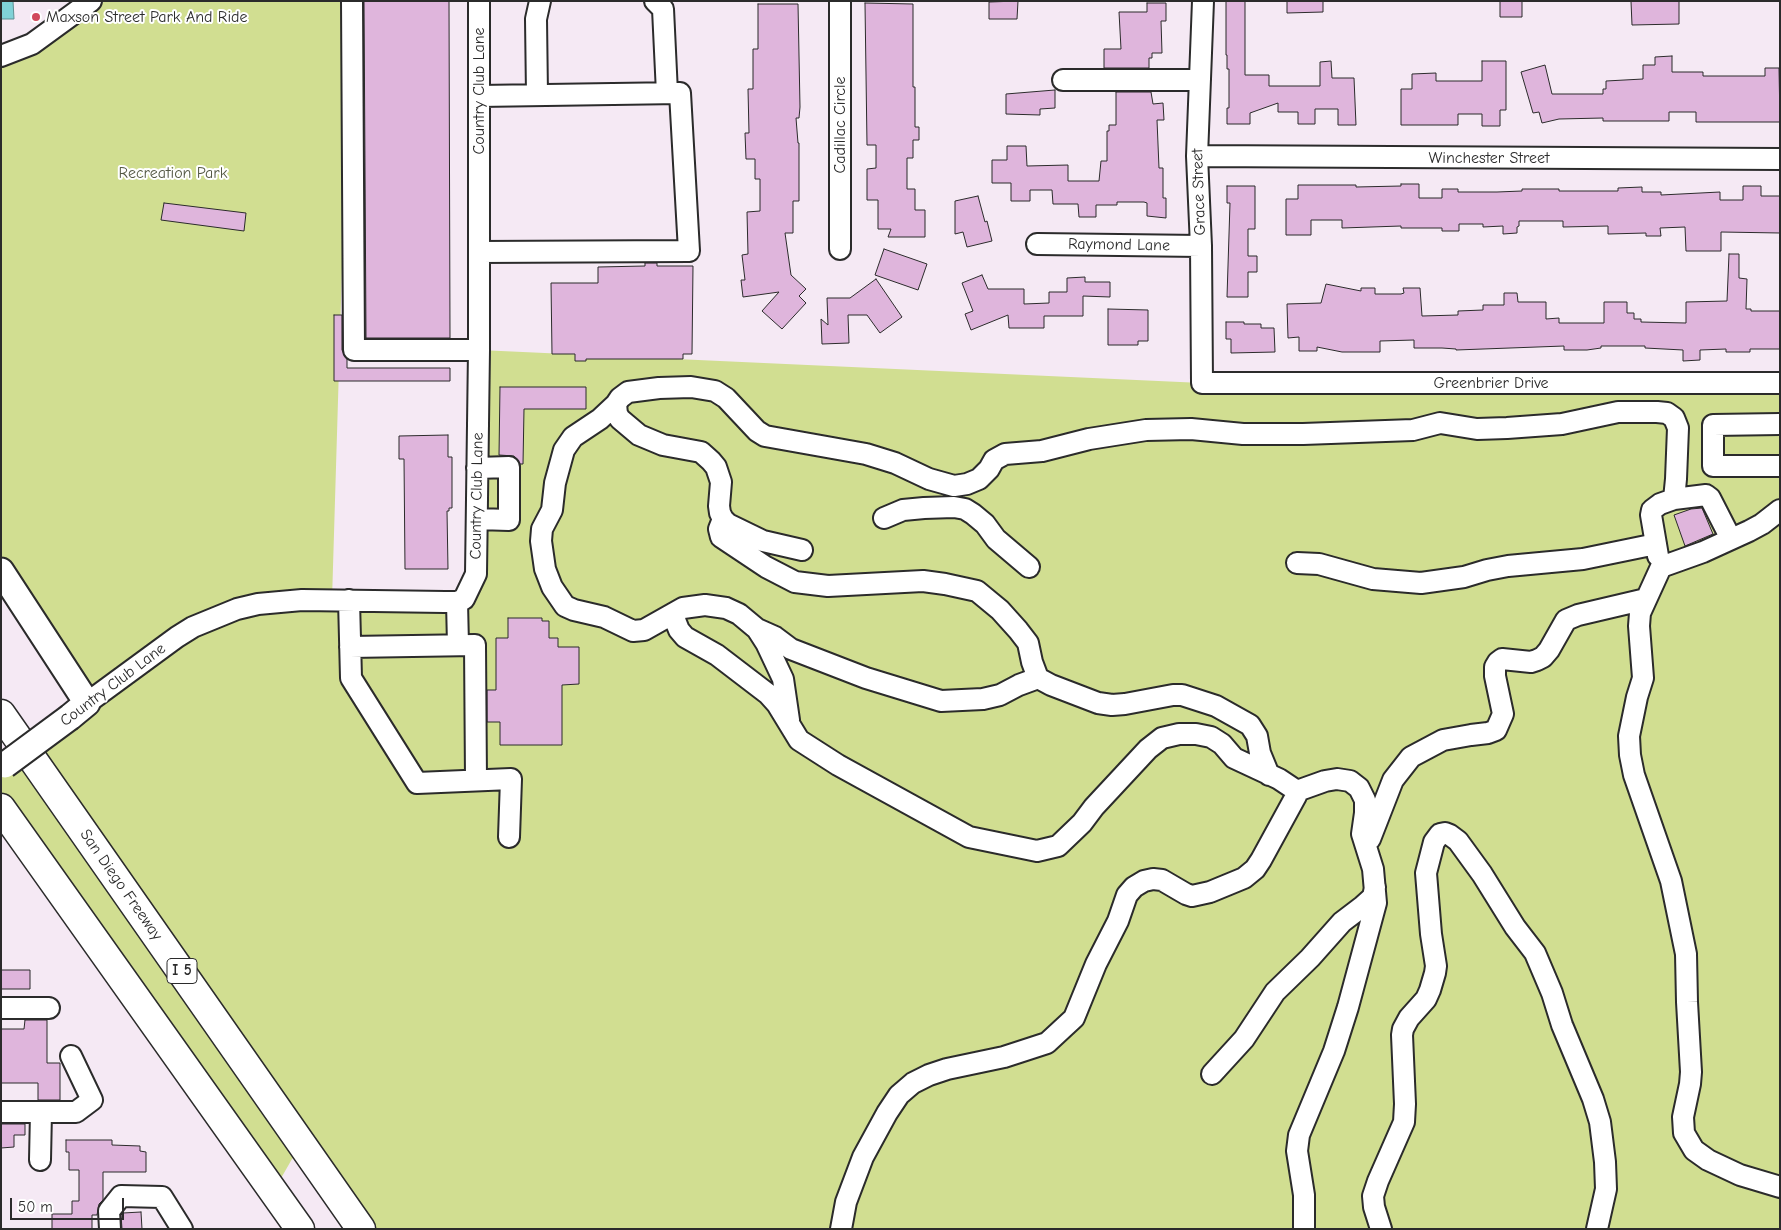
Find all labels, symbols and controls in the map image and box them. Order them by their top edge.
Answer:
place label: Maxson Street Park And Ride [46,7,248,27]
marker: Maxson Street Park And Ride [30,11,42,23]
street label: Country Club Lane [469,28,489,154]
street label: Cadillac Circle [830,76,850,174]
street label: Grace Street [1188,148,1210,236]
street label: Winchester Street [1428,148,1550,168]
park label: Recreation Park [119,163,227,183]
street label: Raymond Lane [1068,235,1170,255]
street label: Greenbrier Drive [1433,373,1549,393]
street label: Country Club Lane [466,432,488,560]
street label: Country Club Lane [57,639,169,731]
street label: San Diego Freeway [75,826,167,944]
road number: I 5 [167,958,197,984]
scale bar [12,1188,126,1220]
text: 50 m [18,1198,53,1216]

